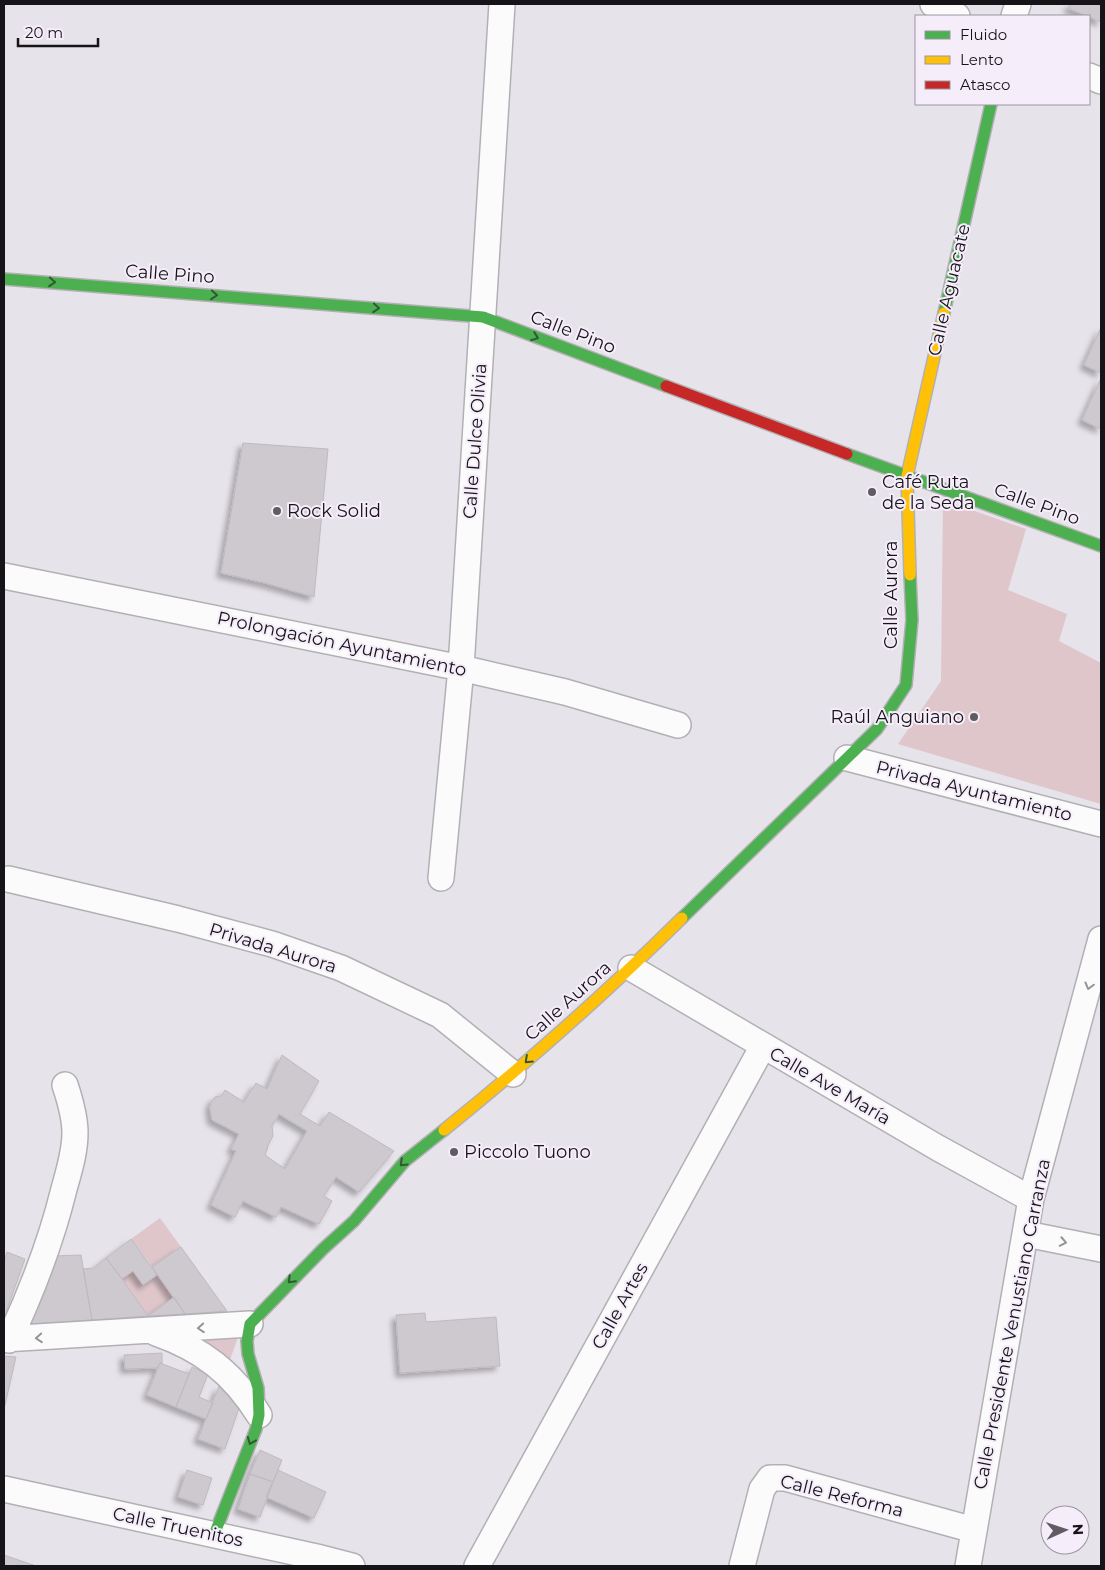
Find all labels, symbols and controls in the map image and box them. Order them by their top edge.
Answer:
scale bar [18,15,98,47]
legend [915,15,1090,105]
text: 20 m [25,23,63,42]
text: Fluido [960,25,1007,44]
text: Lento [960,50,1003,69]
text: Atasco [960,75,1010,94]
street label: Calle Aguacate [923,222,975,358]
street label: Calle Pino [124,260,216,288]
one-way arrow [49,277,57,288]
one-way arrow [211,289,219,300]
one-way arrow [373,303,381,314]
street label: Calle Pino [527,306,619,358]
one-way arrow [530,331,539,341]
street label: Calle Dulce Olivia [459,362,491,520]
place label: Café Ruta de la Seda [882,471,975,514]
street label: Calle Pino [991,478,1083,530]
marker: Café Ruta de la Seda [866,486,878,498]
place label: Rock Solid [287,500,381,522]
marker: Rock Solid [271,505,283,517]
street label: Calle Aurora [880,541,902,649]
street label: Prolongación Ayuntamiento [215,607,469,681]
place label: Raúl Anguiano [830,706,964,728]
marker: Raúl Anguiano [968,711,980,723]
street label: Privada Ayuntamiento [874,756,1074,826]
street label: Privada Aurora [207,918,339,978]
street label: Calle Aurora [520,956,616,1046]
one-way arrow [1084,981,1094,989]
street label: Calle Ave María [765,1042,895,1130]
one-way arrow [525,1054,534,1063]
place label: Piccolo Tuono [464,1141,591,1163]
marker: Piccolo Tuono [448,1146,460,1158]
one-way arrow [400,1157,409,1166]
street label: Calle Presidente Venustiano Carranza [969,1157,1055,1491]
one-way arrow [1059,1236,1068,1246]
street label: Calle Artes [587,1259,653,1353]
one-way arrow [288,1274,297,1283]
one-way arrow [197,1322,205,1333]
one-way arrow [35,1332,43,1343]
one-way arrow [247,1436,258,1445]
street label: Calle Reforma [778,1470,906,1522]
street label: Calle Truenitos [111,1502,245,1552]
north arrow [1040,1505,1090,1555]
text: N [1069,1523,1087,1535]

